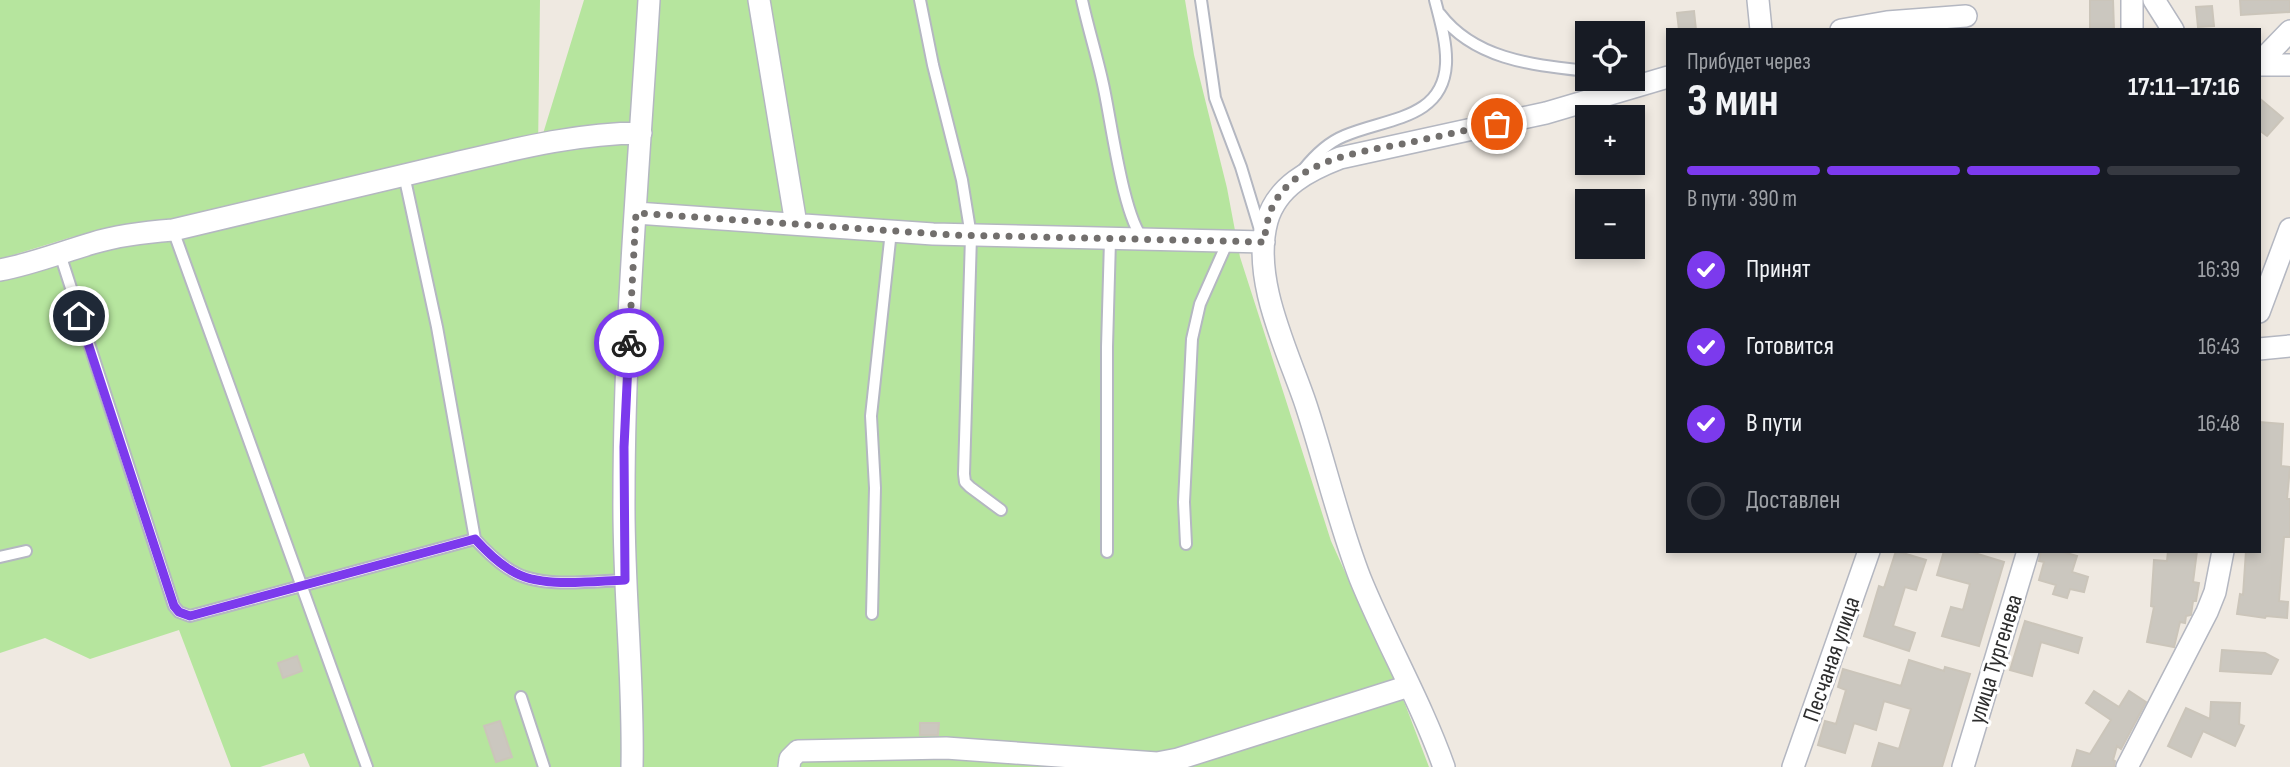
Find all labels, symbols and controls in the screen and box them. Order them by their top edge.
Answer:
map controls [1575,21,1645,259]
button: locate [1575,21,1645,91]
text: Прибудет через [1687,48,1811,76]
text: 17:11–17:16 [2128,72,2240,103]
text: 3 мин [1687,74,1779,129]
pin [1467,94,1527,154]
icon: bag [1478,105,1516,143]
button: + [1575,105,1645,175]
text: В пути · 390 m [1687,185,1797,213]
button: − [1575,189,1645,259]
icon: check [1687,251,1725,289]
text: Принят [1746,254,1811,285]
text: 16:39 [2198,256,2240,284]
pin [49,286,109,346]
icon: home [60,297,98,335]
courier [594,308,664,378]
icon: bike [610,324,648,362]
icon: check [1687,328,1725,366]
text: Готовится [1746,331,1834,362]
text: 16:43 [2198,333,2240,361]
icon: check [1687,405,1725,443]
text: В пути [1746,408,1802,439]
text: 16:48 [2198,410,2240,438]
text: Доставлен [1746,485,1840,516]
street label: улица Тургенева [1962,591,2029,727]
street label: Песчаная улица [1797,593,1866,726]

